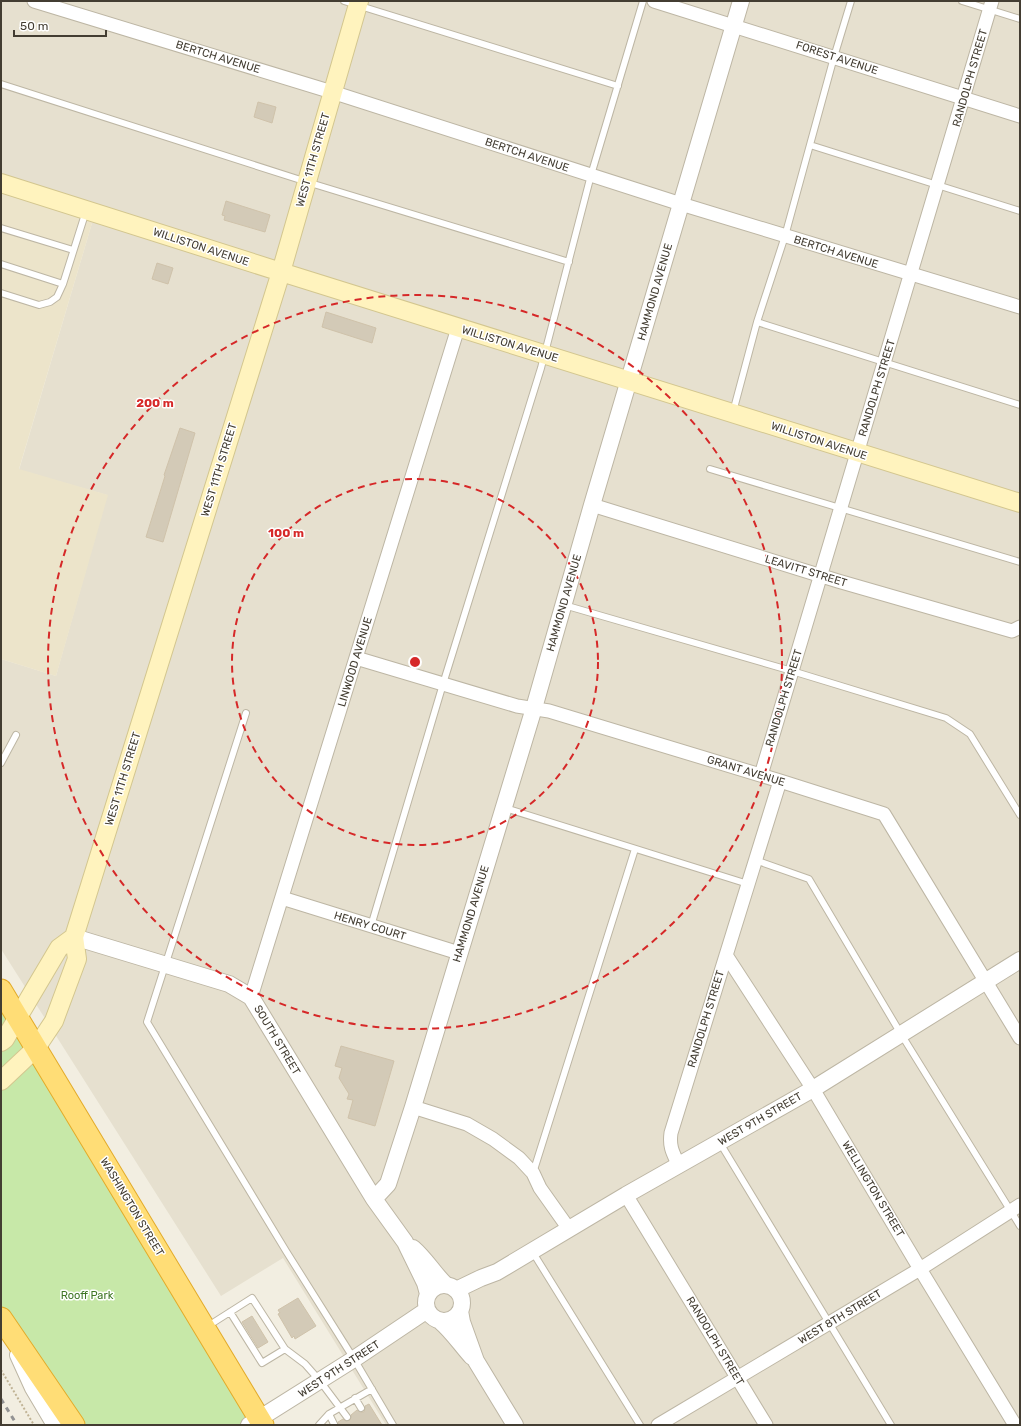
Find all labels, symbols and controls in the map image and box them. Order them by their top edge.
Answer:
scale bar [14,12,106,38]
text: 50 m [20,19,48,33]
street label: RANDOLPH STREET [950,27,990,128]
street label: BERTCH AVENUE [174,38,262,76]
street label: FOREST AVENUE [794,39,880,78]
street label: WEST 11TH STREET [293,111,333,209]
street label: BERTCH AVENUE [483,135,571,175]
street label: WILLISTON AVENUE [151,225,251,269]
street label: BERTCH AVENUE [792,233,880,271]
street label: HAMMOND AVENUE [635,242,675,342]
street label: WILLISTON AVENUE [460,323,560,365]
street label: RANDOLPH STREET [856,337,898,438]
text: 200 m [136,396,174,410]
street label: WILLISTON AVENUE [769,419,869,463]
street label: WEST 11TH STREET [199,421,240,518]
text: 100 m [268,526,304,540]
street label: LEAVITT STREET [763,552,849,590]
street label: HAMMOND AVENUE [544,553,584,653]
street label: LINWOOD AVENUE [335,615,375,708]
street label: RANDOLPH STREET [763,647,805,748]
centre of rings [408,655,422,669]
street label: WEST 11TH STREET [103,730,144,827]
street label: GRANT AVENUE [705,753,787,789]
street label: HAMMOND AVENUE [450,864,492,964]
street label: HENRY COURT [332,909,408,943]
street label: RANDOLPH STREET [685,968,727,1069]
street label: SOUTH STREET [251,1003,303,1078]
street label: WEST 9TH STREET [716,1089,805,1148]
street label: WELLINGTON STREET [839,1139,907,1240]
street label: WASHINGTON STREET [97,1155,167,1259]
street label: WEST 8TH STREET [796,1287,885,1347]
park label: Rooff Park [61,1289,114,1302]
street label: RANDOLPH STREET [683,1294,747,1388]
street label: WEST 9TH STREET [296,1337,383,1400]

